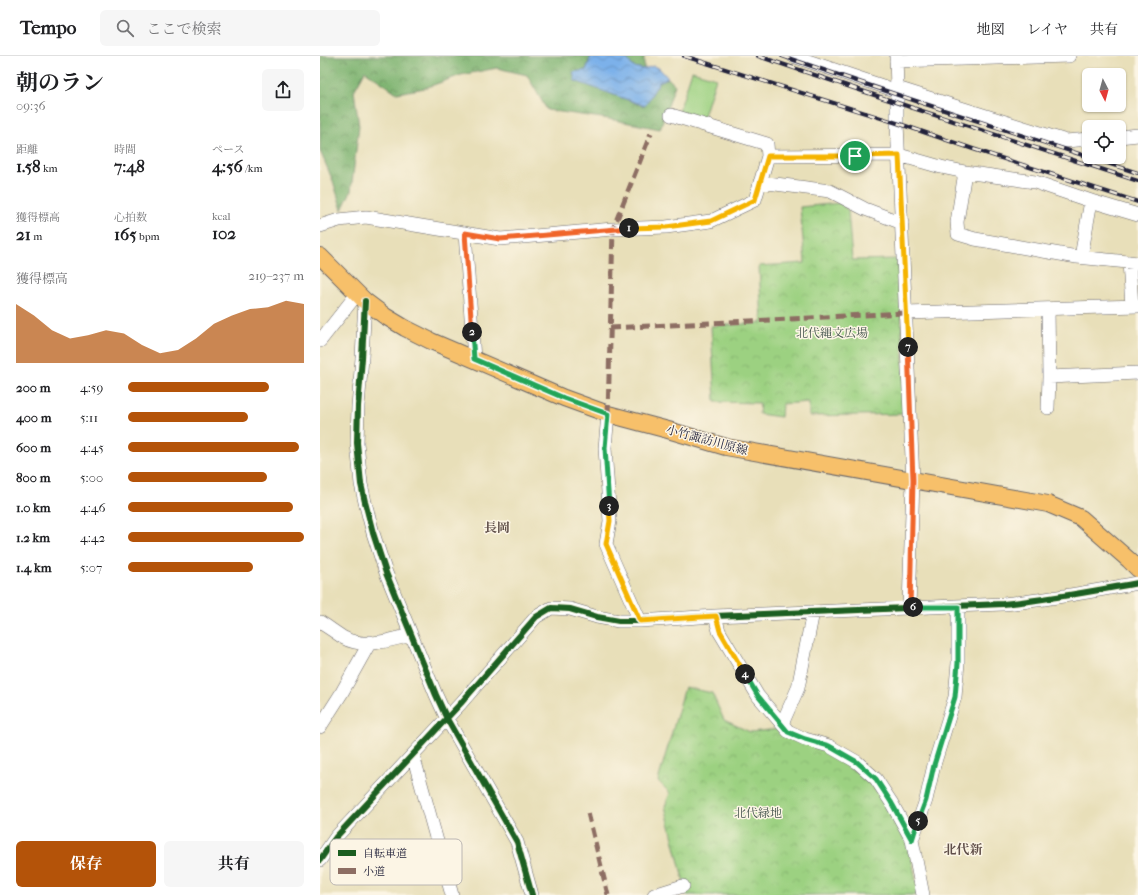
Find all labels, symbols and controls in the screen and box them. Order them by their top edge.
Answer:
search box [100,10,380,46]
text: Tempo [20,17,76,39]
icon: search [114,17,136,39]
text: ここで検索 [146,20,221,38]
text: 地図 [977,21,1005,38]
text: レイヤ [1027,21,1068,38]
text: 共有 [1090,21,1118,38]
north arrow [1082,68,1126,112]
map controls [1082,68,1126,164]
button: share [262,69,304,111]
text: 朝のラン [16,70,104,96]
text: 09:36 [16,98,46,113]
button: locate [1082,120,1126,164]
pin [838,139,872,173]
text: 距離 [16,143,38,156]
text: 時間 [114,143,136,156]
text: ペース [212,143,244,156]
icon: arrive [844,145,866,167]
text: 1.58 [16,156,41,176]
text: 7:48 [114,156,145,176]
text: 4:56 [212,156,243,176]
text: km [41,162,58,175]
text: /km [243,162,263,175]
text: kcal [212,210,231,223]
text: 獲得標高 [16,211,60,224]
text: 心拍数 [114,211,147,224]
pin: 1 [619,218,639,238]
text: 1 [627,221,631,234]
text: 102 [212,223,236,243]
text: 21 [16,224,31,244]
text: 165 [114,224,137,244]
text: m [31,230,42,243]
text: bpm [137,230,160,243]
text: 219–237 m [248,268,304,283]
text: 獲得標高 [16,271,68,286]
pin: 2 [462,322,482,342]
text: 2 [469,325,475,338]
park label: 北代縄文広場 [796,326,868,340]
pin: 7 [898,337,918,357]
text: 7 [905,340,911,353]
text: 200 m [16,380,51,395]
text: 4:59 [80,380,103,395]
text: 400 m [16,410,52,425]
text: 5:11 [80,410,98,425]
street label: 小竹諏訪川原線 [665,422,749,458]
text: 600 m [16,440,51,455]
text: 4:45 [80,440,104,455]
text: 800 m [16,470,50,485]
text: 5:00 [80,470,103,485]
pin: 3 [599,496,619,516]
text: 3 [607,499,611,512]
text: 1.0 km [16,500,51,515]
text: 4:46 [80,500,106,515]
district label: 長岡 [484,520,510,535]
text: 1.2 km [16,530,50,545]
text: 4:42 [80,530,105,545]
text: 1.4 km [16,560,51,575]
text: 5:07 [80,560,102,575]
pin: 6 [903,597,923,617]
text: 6 [910,600,916,613]
pin: 4 [735,664,755,684]
text: 4 [742,667,748,680]
park label: 北代緑地 [734,806,782,820]
pin: 5 [908,811,928,831]
text: 5 [916,814,920,827]
legend [330,839,462,885]
button: 保存 [16,841,156,887]
button: 共有 [164,841,304,887]
district label: 北代新 [943,842,983,857]
text: 自転車道 [363,847,407,860]
text: 小道 [363,865,385,878]

